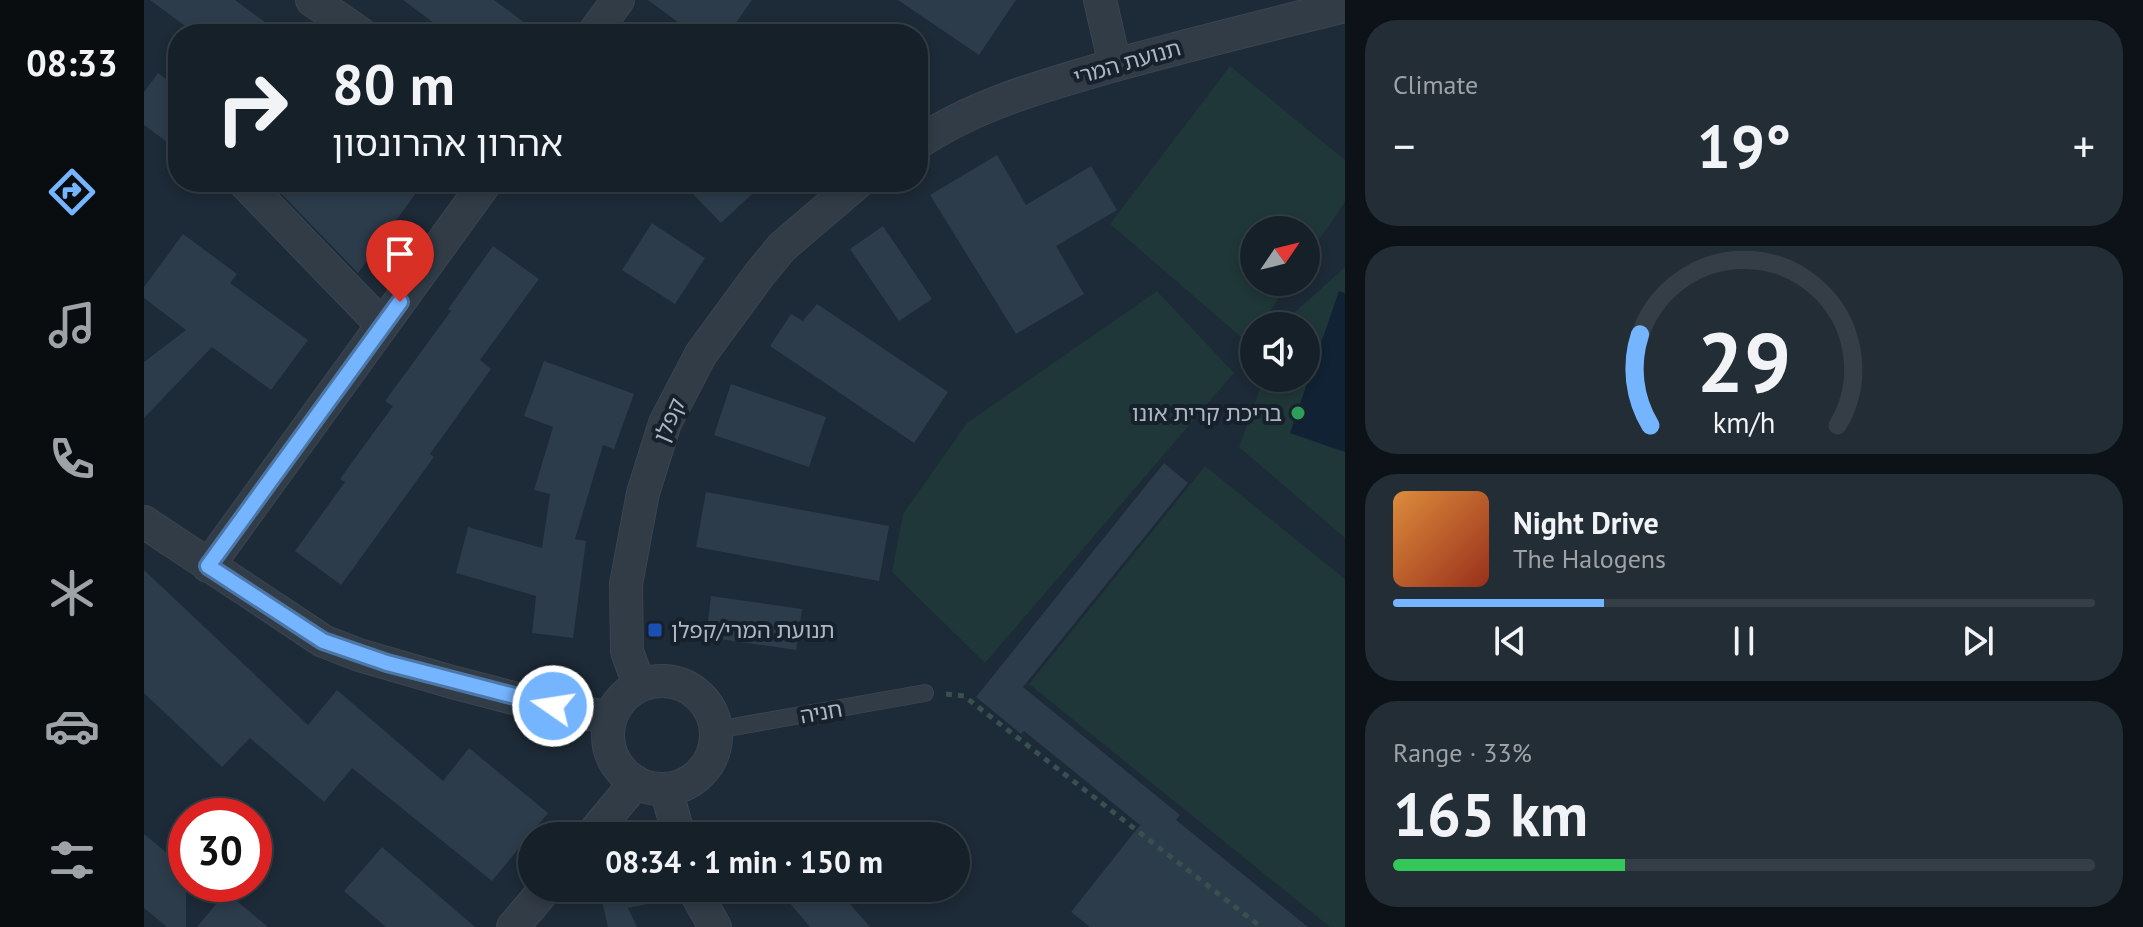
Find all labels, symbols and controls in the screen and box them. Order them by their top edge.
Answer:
street label: תנועת המרי [1070,33,1184,91]
text: 08:33 [26,39,118,86]
text: 80 m [332,48,455,120]
icon: right [200,56,304,160]
text: Climate [1393,68,1478,101]
text: 19° [1697,107,1791,185]
text: − [1393,117,1415,174]
text: + [2073,117,2095,174]
text: אהרון אהרונסון [332,119,563,166]
icon: directions [44,164,100,220]
north arrow [1240,216,1320,296]
map controls [1240,216,1320,392]
pin [366,220,434,302]
icon: arrive [378,232,422,276]
icon: music [44,297,100,353]
text: 29 [1697,307,1791,415]
button: sound [1240,312,1320,392]
street label: קפלן [647,393,691,447]
place label: בריכת קרית אונו [1132,399,1282,427]
marker: בריכת קרית אונו [1289,404,1307,422]
text: km/h [1713,405,1775,442]
icon: phone [44,431,100,487]
text: Night Drive [1513,503,1659,542]
text: The Halogens [1513,542,1666,575]
icon: climate [44,565,100,621]
place label: תנועת המרי/קפלן [671,616,835,644]
icon: previous [1488,619,1532,663]
icon: pause [1722,619,1766,663]
icon: next [1956,619,2000,663]
marker: תנועת המרי/קפלן [646,621,664,639]
position arrow [511,664,595,748]
street label: חניה [798,695,844,729]
icon: car [44,698,100,754]
text: Range · 33% [1393,736,1532,769]
text: 165 km [1393,775,1588,853]
speed limit sign: 30 [168,798,272,902]
icon: filters [44,832,100,888]
text: 08:34 · 1 min · 150 m [605,842,883,881]

